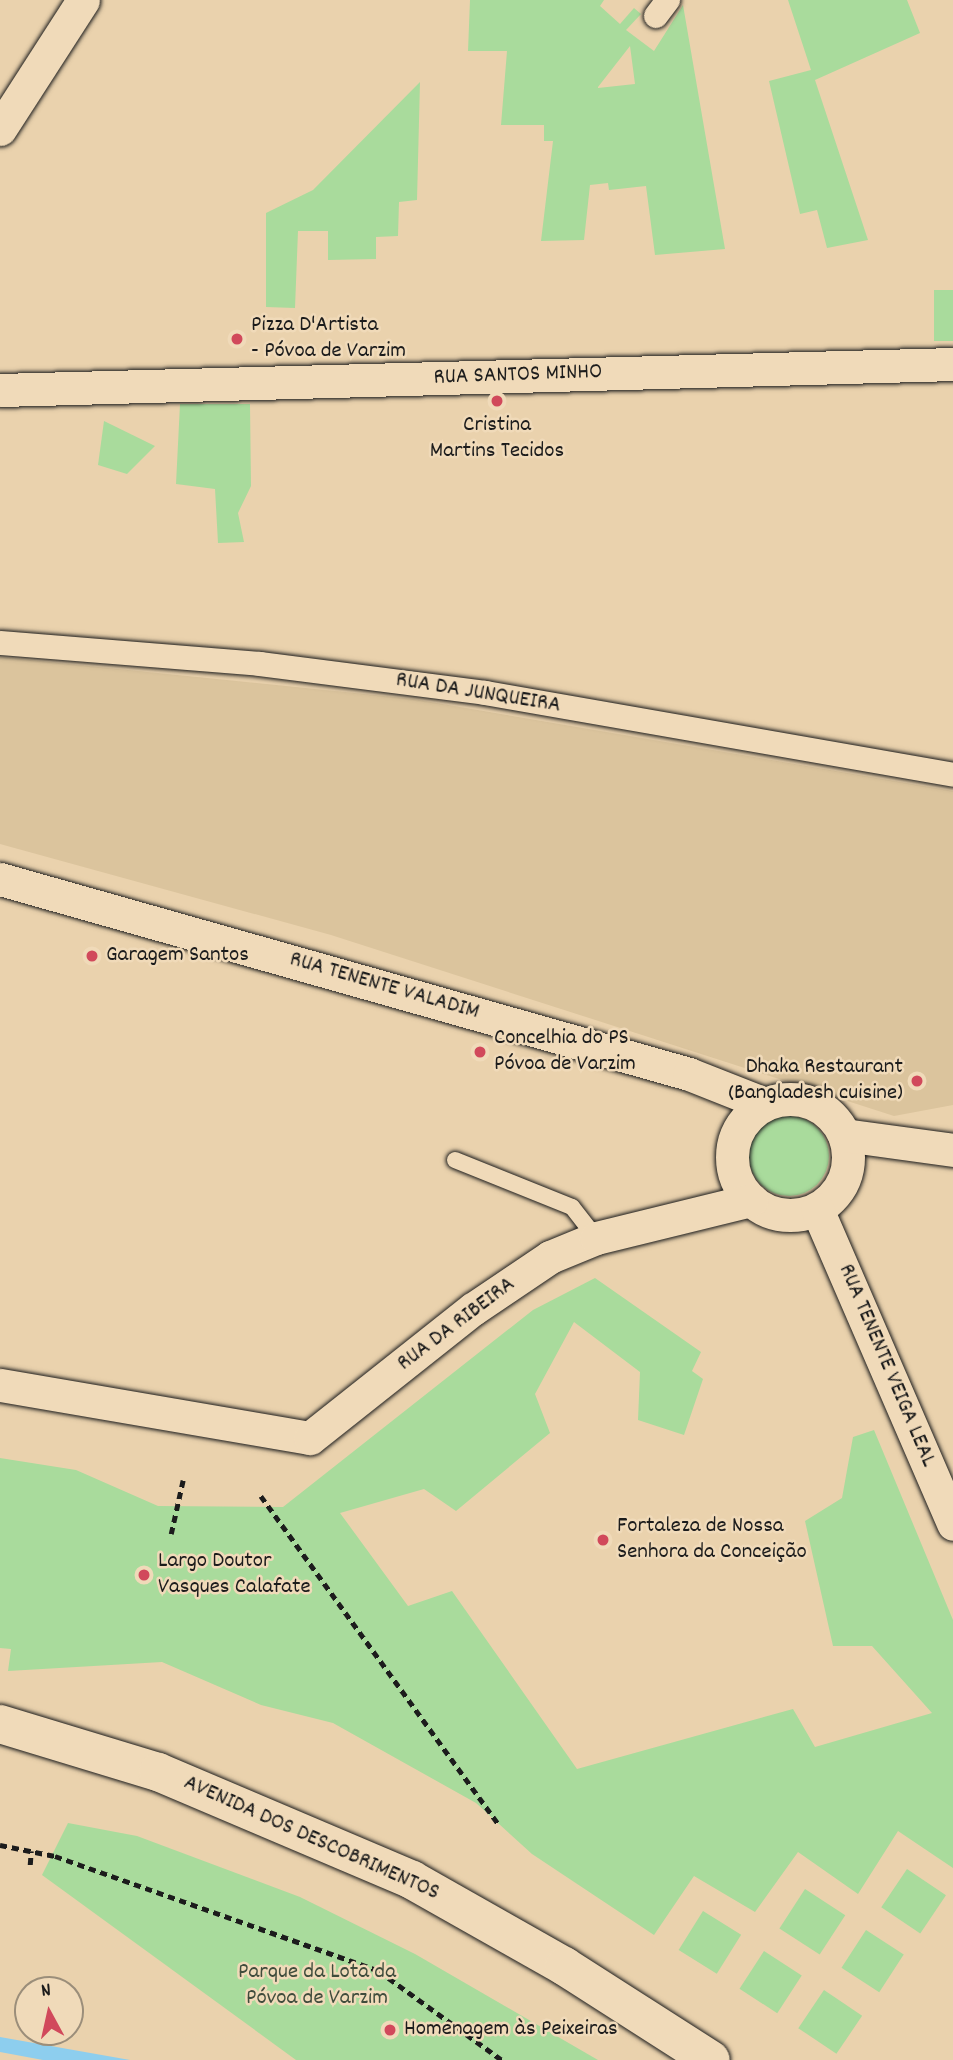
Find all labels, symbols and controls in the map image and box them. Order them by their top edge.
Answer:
place label: Pizza D'Artista - Póvoa de Varzim [251,312,406,366]
marker: Pizza D'Artista - Póvoa de Varzim [229,331,245,347]
street label: RUA SANTOS MINHO [433,359,603,393]
marker: Cristina Martins Tecidos [489,393,505,409]
place label: Cristina Martins Tecidos [430,412,564,466]
street label: RUA DA JUNQUEIRA [394,667,562,721]
place label: Garagem Santos [106,942,249,970]
street label: RUA TENENTE VALADIM [286,947,482,1027]
marker: Garagem Santos [84,948,100,964]
place label: Concelhia do PS Póvoa de Varzim [494,1025,636,1079]
marker: Concelhia do PS Póvoa de Varzim [472,1044,488,1060]
place label: Dhaka Restaurant (Bangladesh cuisine) [728,1054,903,1108]
marker: Dhaka Restaurant (Bangladesh cuisine) [909,1073,925,1089]
street label: RUA TENENTE VEIGA LEAL [831,1260,941,1472]
street label: RUA DA RIBEIRA [393,1272,521,1378]
place label: Fortaleza de Nossa Senhora da Conceição [617,1513,807,1567]
marker: Fortaleza de Nossa Senhora da Conceição [595,1532,611,1548]
place label: Largo Doutor Vasques Calafate [158,1548,311,1602]
marker: Largo Doutor Vasques Calafate [136,1567,152,1583]
street label: AVENIDA DOS DESCOBRIMENTOS [179,1770,443,1908]
park label: Parque da Lota da Póvoa de Varzim [238,1959,396,2013]
north arrow [14,1976,84,2046]
text: N [40,1978,53,2006]
place label: Homenagem às Peixeiras [404,2016,618,2044]
marker: Homenagem às Peixeiras [382,2022,398,2038]

